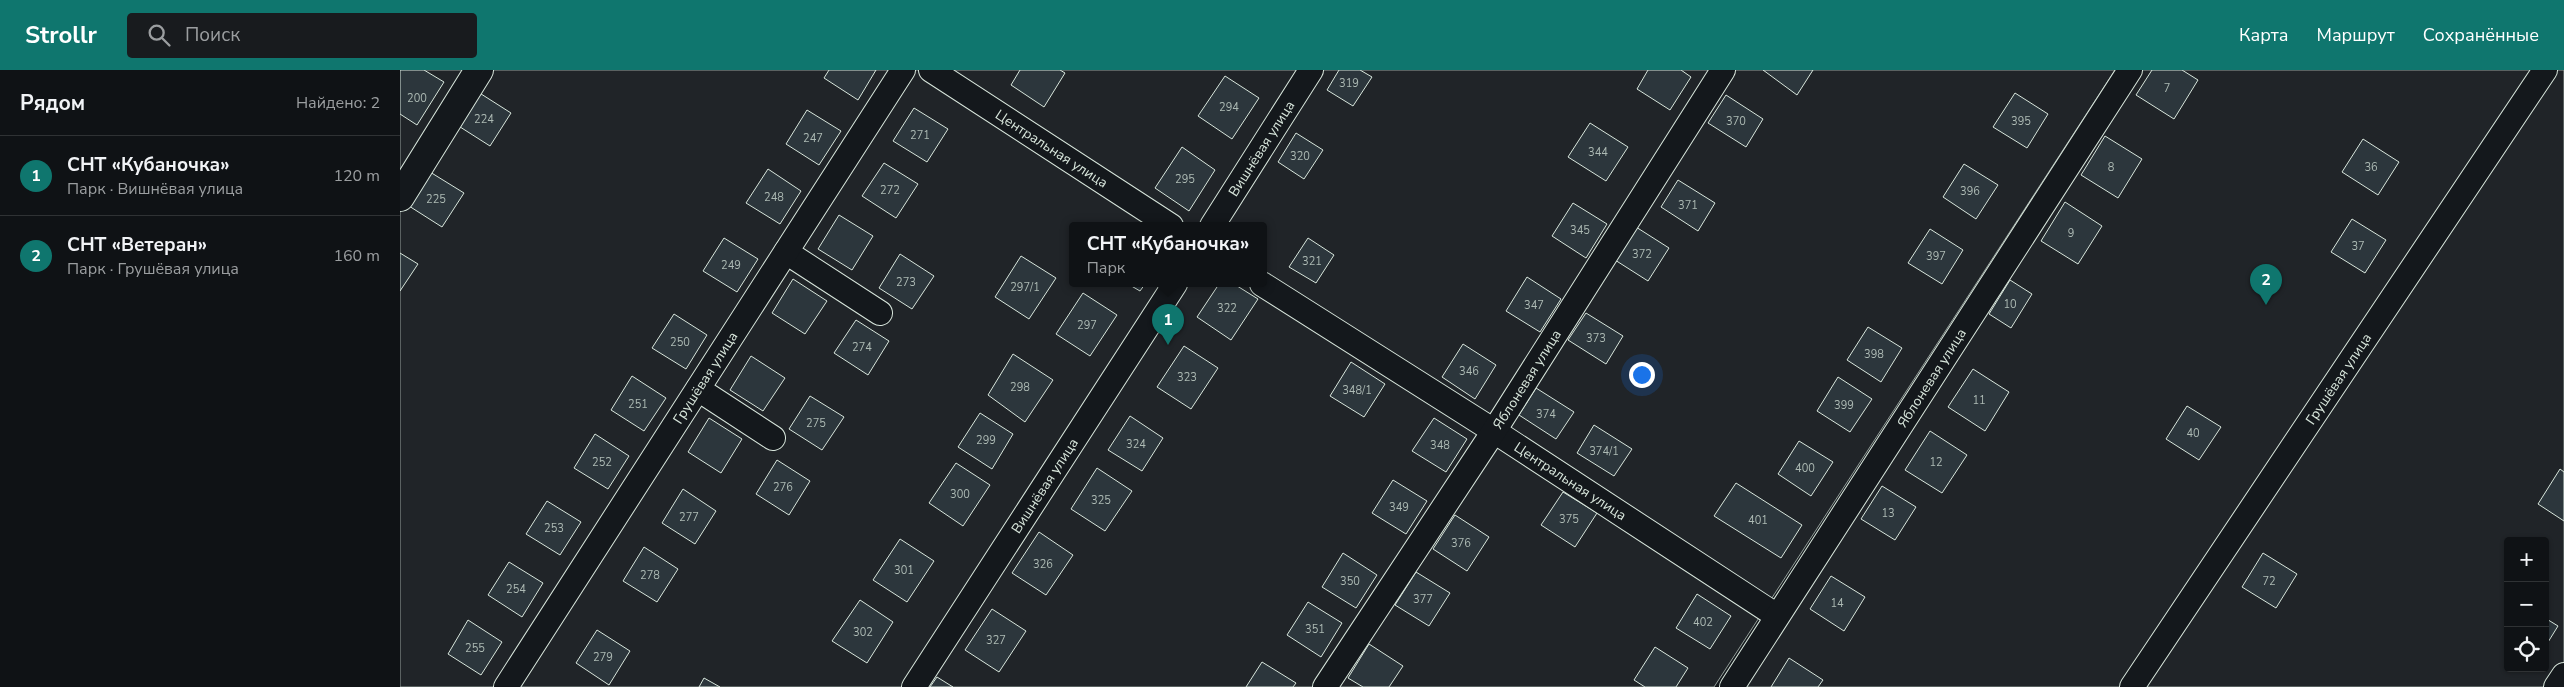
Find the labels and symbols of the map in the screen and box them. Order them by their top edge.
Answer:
house number: 319 [1339,76,1359,91]
house number: 7 [2164,81,2170,96]
house number: 200 [407,91,427,106]
street label: Вишнёвая улица [1224,97,1299,200]
house number: 294 [1219,100,1239,115]
street label: Центральная улица [992,105,1111,192]
house number: 224 [474,112,494,127]
house number: 370 [1726,114,1746,129]
house number: 395 [2011,114,2031,129]
house number: 271 [910,128,930,143]
house number: 247 [803,131,823,146]
house number: 344 [1588,145,1608,160]
house number: 320 [1290,149,1310,164]
house number: 8 [2108,160,2115,175]
house number: 36 [2364,160,2378,175]
house number: 295 [1175,172,1195,187]
house number: 272 [880,183,900,198]
house number: 396 [1960,184,1980,199]
house number: 248 [764,190,784,205]
house number: 225 [426,192,446,207]
house number: 371 [1678,198,1698,213]
house number: 345 [1570,223,1590,238]
house number: 9 [2068,226,2074,241]
house number: 37 [2351,239,2365,254]
house number: 372 [1632,247,1652,262]
house number: 397 [1926,249,1946,264]
house number: 321 [1302,254,1322,269]
house number: 249 [721,258,741,273]
pin: 2 [2250,264,2282,305]
house number: 273 [896,275,916,290]
house number: 297/1 [1010,280,1040,295]
house number: 10 [2003,297,2017,312]
house number: 347 [1524,298,1544,313]
house number: 322 [1217,301,1237,316]
pin: 1 [1152,304,1184,345]
house number: 297 [1077,318,1097,333]
street label: Яблоневая улица [1893,325,1971,431]
street label: Яблоневая улица [1489,326,1566,433]
street label: Грушёвая улица [669,328,742,428]
street label: Грушёвая улица [2301,330,2376,428]
house number: 373 [1586,331,1606,346]
house number: 250 [670,335,690,350]
house number: 274 [852,340,872,355]
house number: 398 [1864,347,1884,362]
your location [1629,362,1655,388]
house number: 346 [1459,364,1479,379]
house number: 323 [1177,370,1197,385]
house number: 298 [1010,380,1030,395]
house number: 348/1 [1342,383,1372,398]
house number: 11 [1972,393,1986,408]
house number: 251 [628,397,648,412]
house number: 399 [1834,398,1854,413]
house number: 374 [1536,407,1556,422]
house number: 275 [806,416,826,431]
house number: 40 [2186,426,2200,441]
house number: 299 [976,433,996,448]
street label: Вишнёвая улица [1007,434,1083,537]
house number: 324 [1126,437,1146,452]
house number: 348 [1430,438,1450,453]
street label: Центральная улица [1510,438,1630,525]
house number: 374/1 [1589,444,1619,459]
house number: 252 [592,455,612,470]
house number: 12 [1929,455,1943,470]
house number: 400 [1795,461,1815,476]
house number: 276 [773,480,793,495]
house number: 300 [950,487,970,502]
house number: 325 [1091,493,1111,508]
house number: 349 [1389,500,1409,515]
house number: 13 [1881,506,1895,521]
house number: 277 [679,510,699,525]
house number: 375 [1559,512,1579,527]
house number: 401 [1748,513,1768,528]
house number: 253 [544,521,564,536]
house number: 376 [1451,536,1471,551]
house number: 326 [1033,557,1053,572]
house number: 301 [894,563,914,578]
house number: 278 [640,568,660,583]
house number: 350 [1340,574,1360,589]
house number: 72 [2262,574,2276,589]
house number: 254 [506,582,526,597]
house number: 377 [1413,592,1433,607]
house number: 14 [1830,596,1844,611]
house number: 402 [1693,615,1713,630]
house number: 351 [1305,622,1325,637]
house number: 302 [853,625,873,640]
house number: 327 [986,633,1006,648]
house number: 255 [465,641,485,656]
house number: 279 [593,650,613,665]

